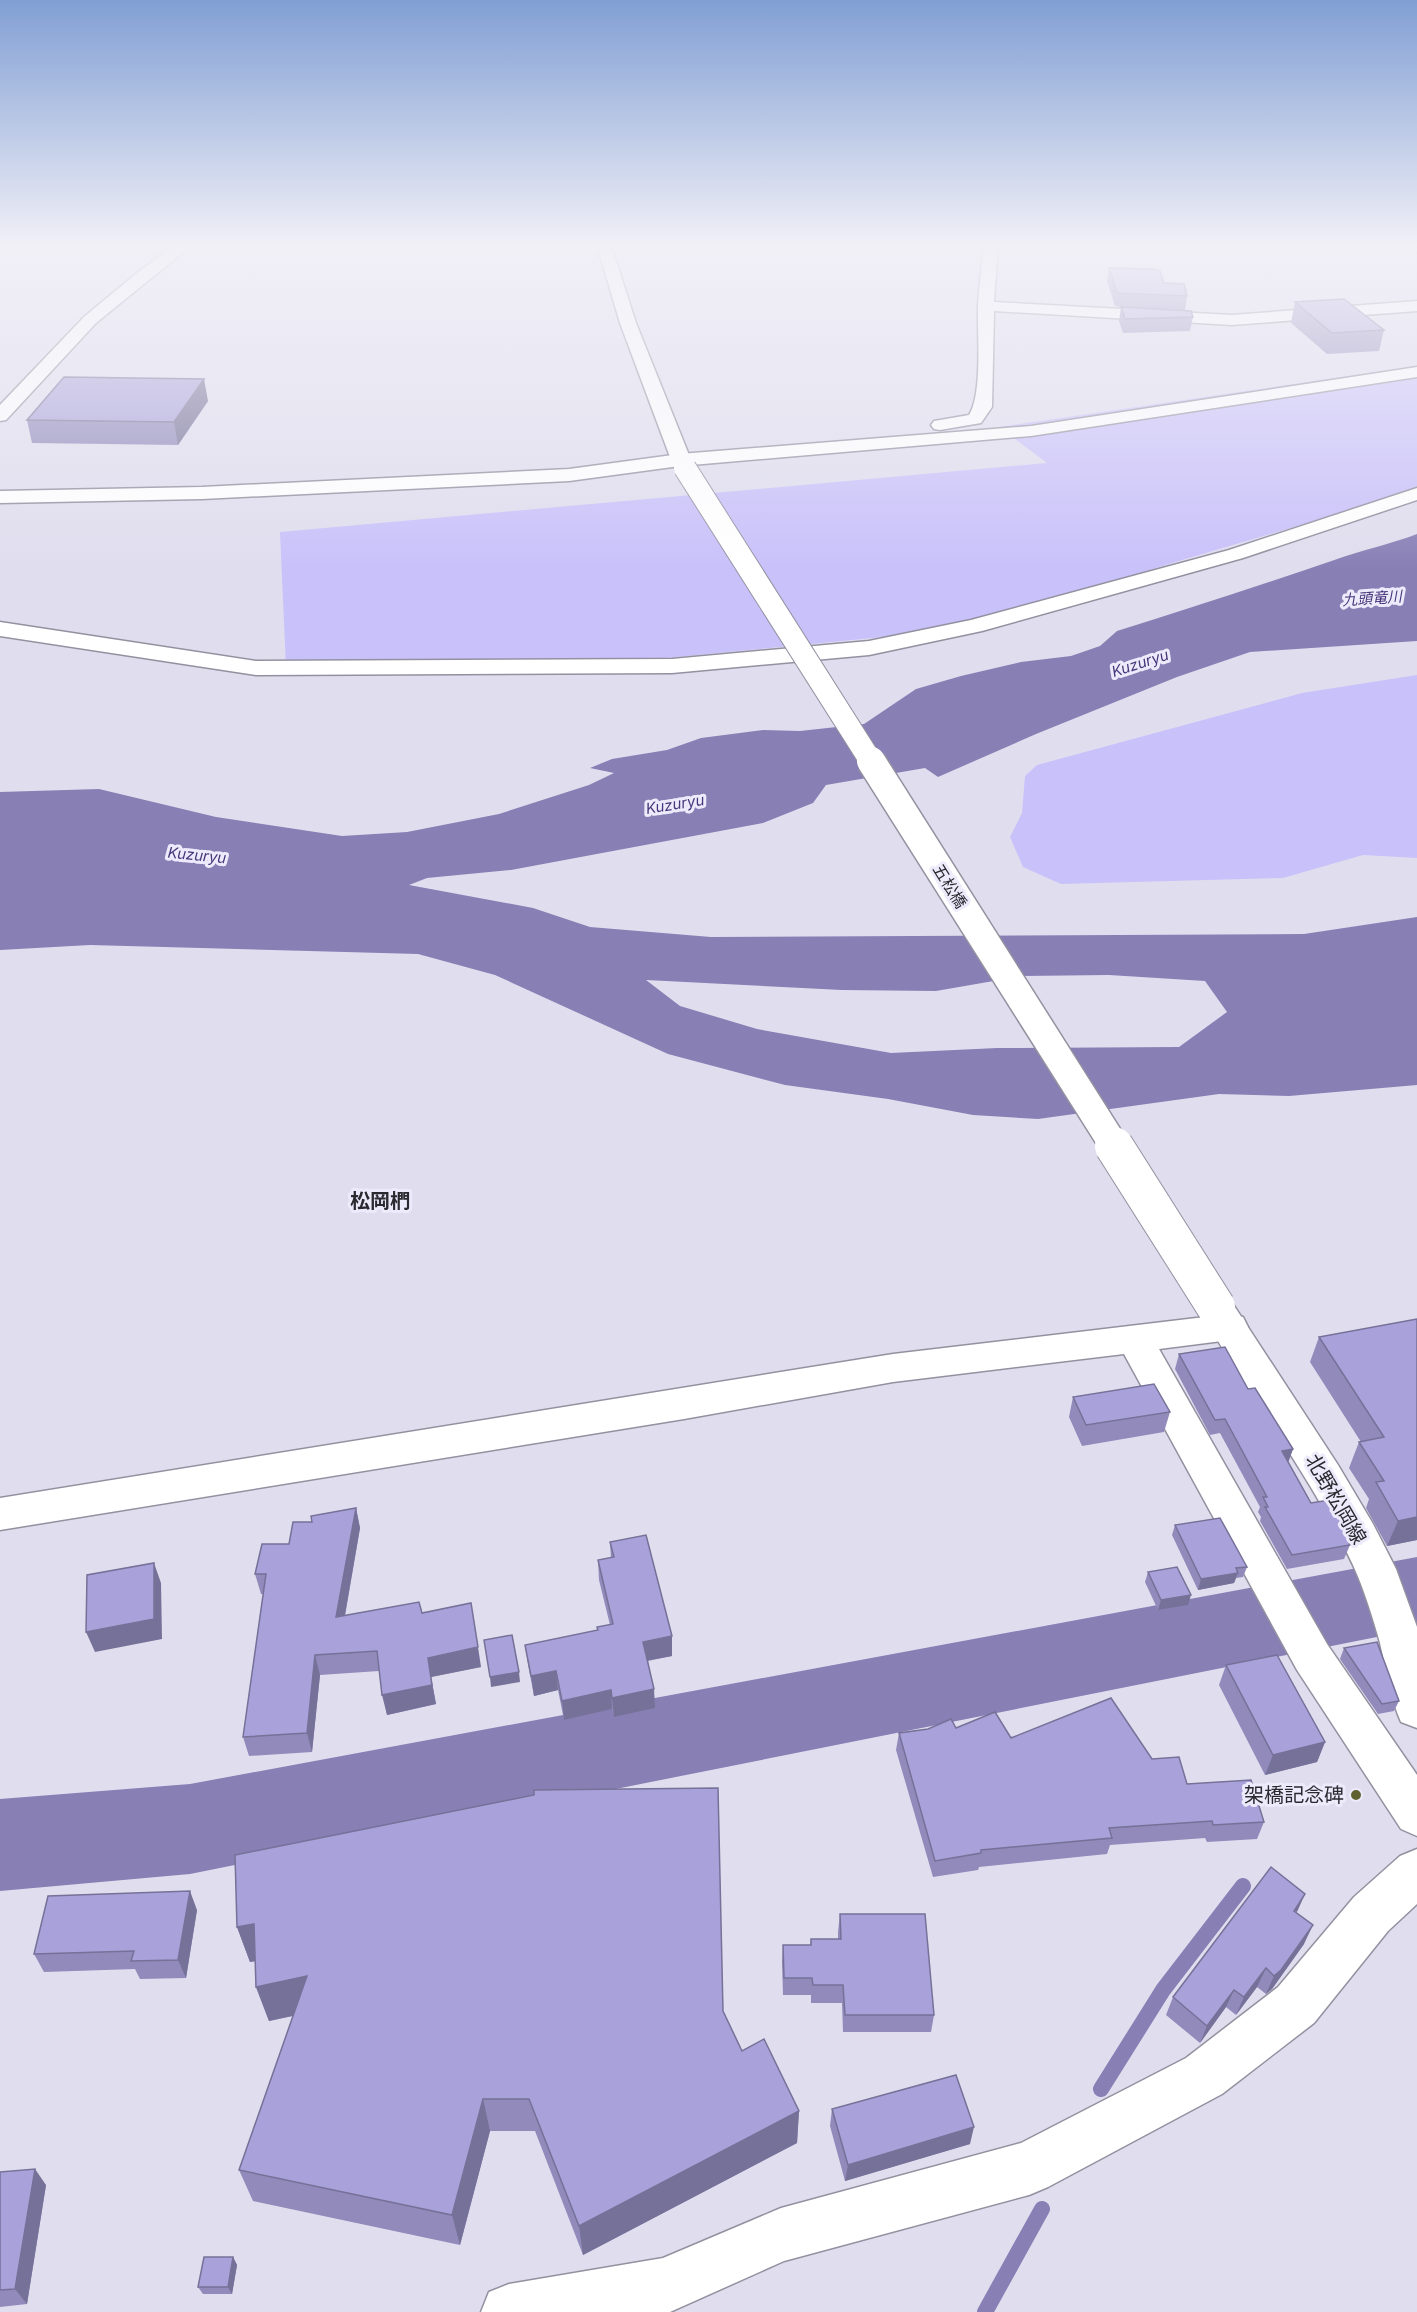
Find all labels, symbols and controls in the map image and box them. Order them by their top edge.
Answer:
water label: 九頭竜川 [1341,586,1405,610]
water label: Kuzuryu [1109,645,1171,681]
water label: Kuzuryu [644,790,706,818]
water label: Kuzuryu [167,842,227,868]
street label: 五松橋 [929,860,971,912]
district label: 松岡椚 [350,1189,410,1213]
street label: 北野松岡線 [1301,1450,1371,1548]
place label: 架橋記念碑 [1244,1783,1344,1807]
marker: 架橋記念碑 [1349,1788,1363,1802]

